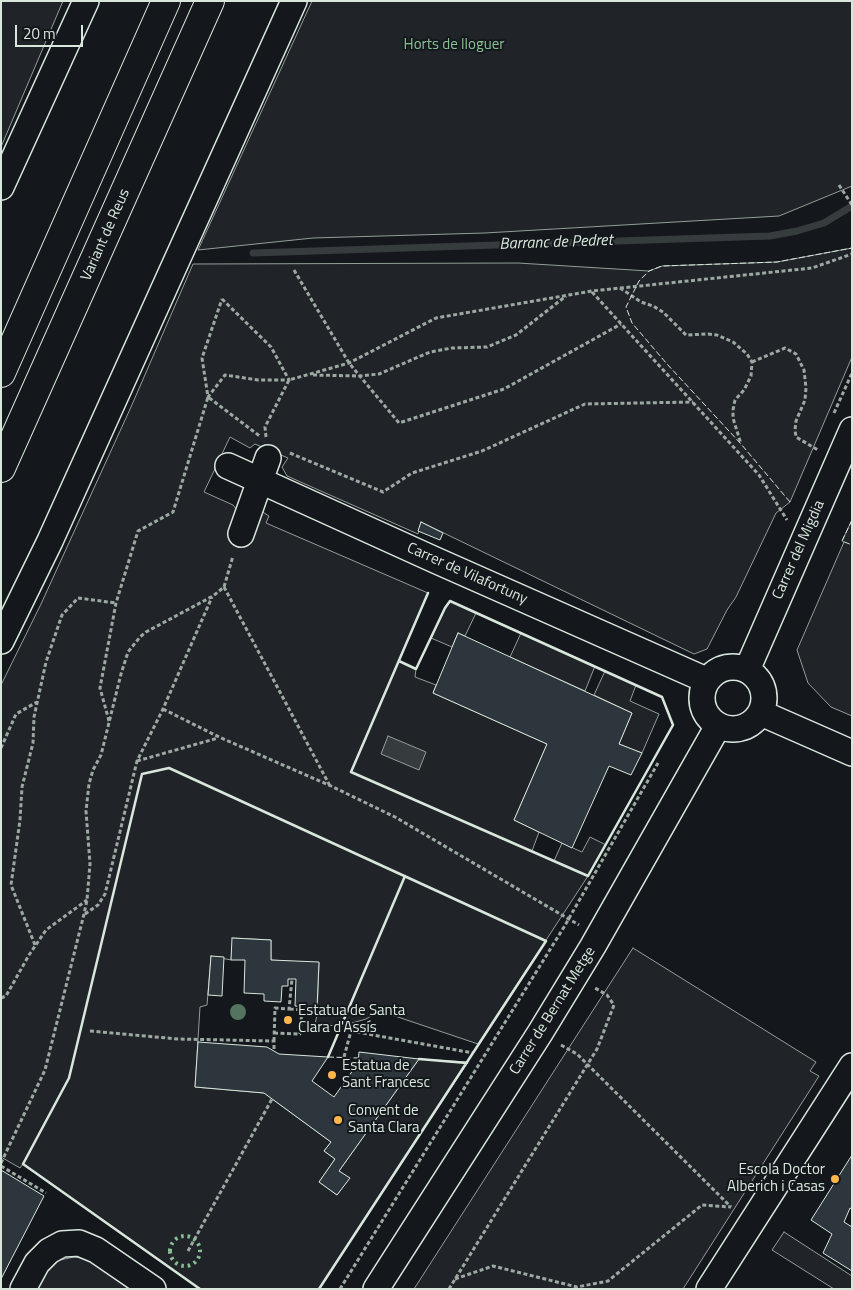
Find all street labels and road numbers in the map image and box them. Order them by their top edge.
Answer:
street label: Variant de Reus [78,186,134,284]
street label: Carrer del Migdia [769,498,829,602]
street label: Carrer de Vilafortuny [404,539,530,609]
street label: Carrer de Bernat Metge [506,944,600,1078]

